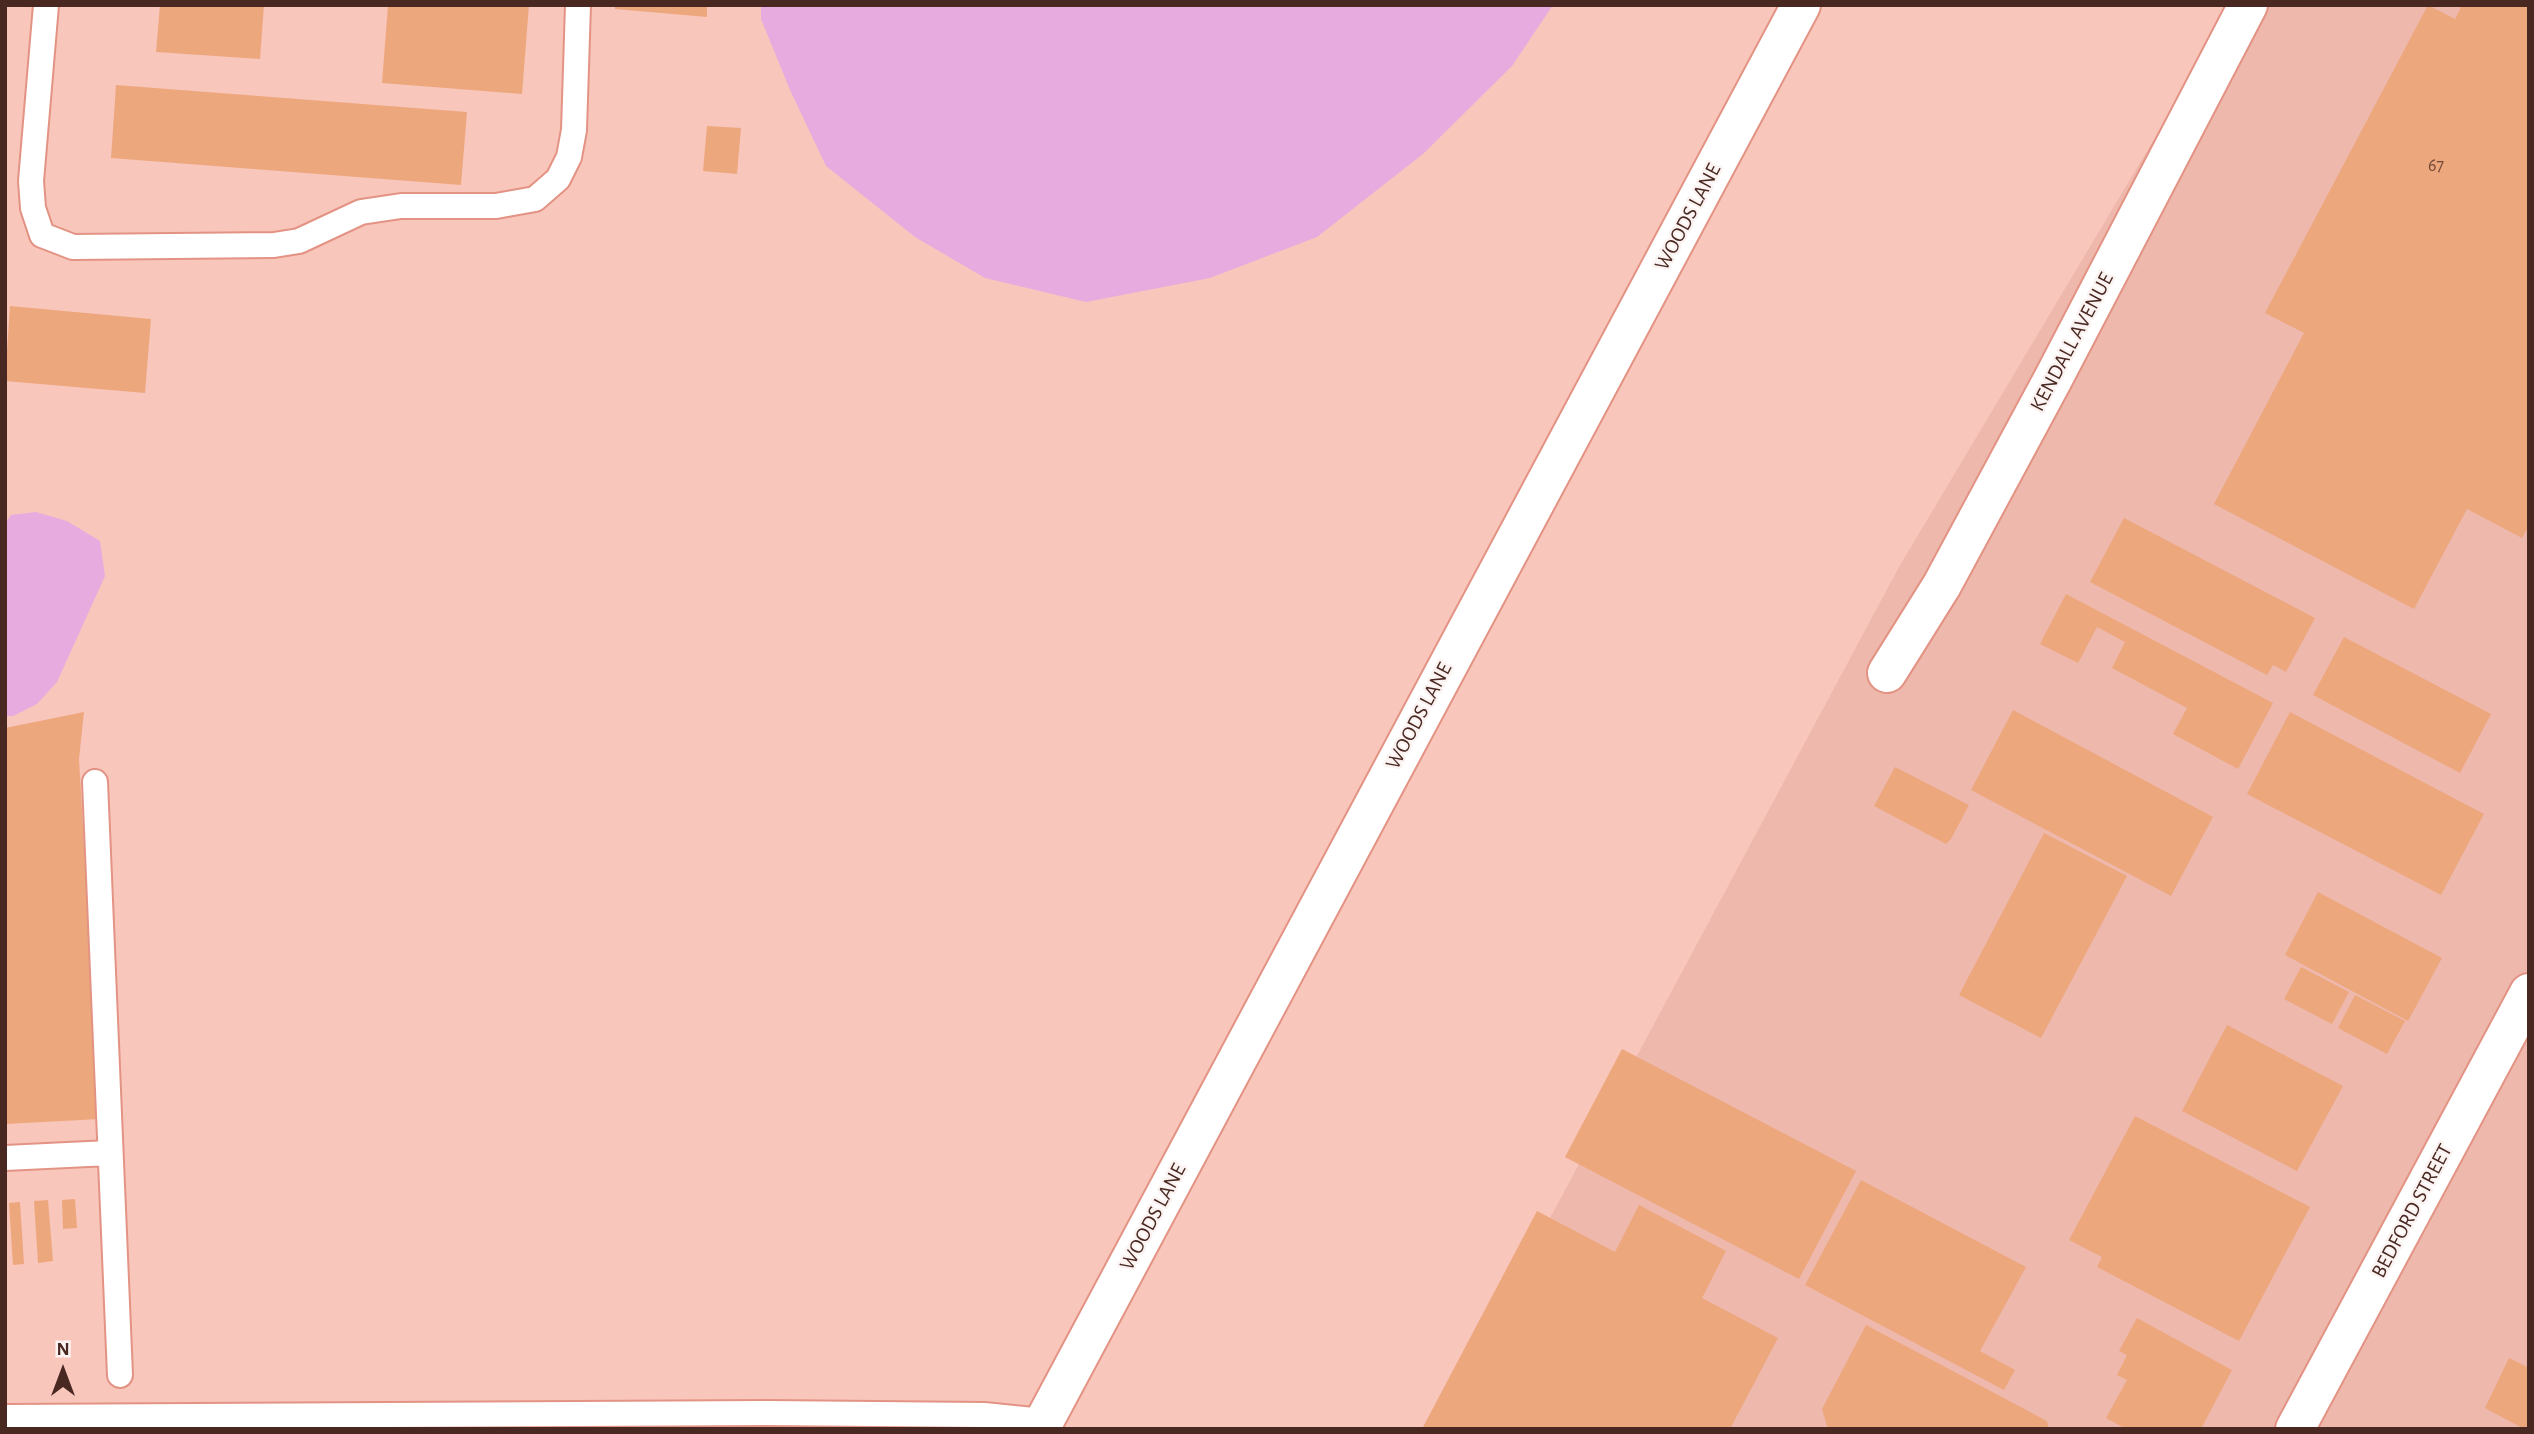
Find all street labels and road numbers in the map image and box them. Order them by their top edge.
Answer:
street label: WOODS LANE [1649,159,1727,275]
street label: KENDALL AVENUE [2025,268,2119,416]
street label: WOODS LANE [1380,658,1458,774]
street label: BEDFORD STREET [2366,1140,2458,1282]
street label: WOODS LANE [1114,1159,1192,1275]

